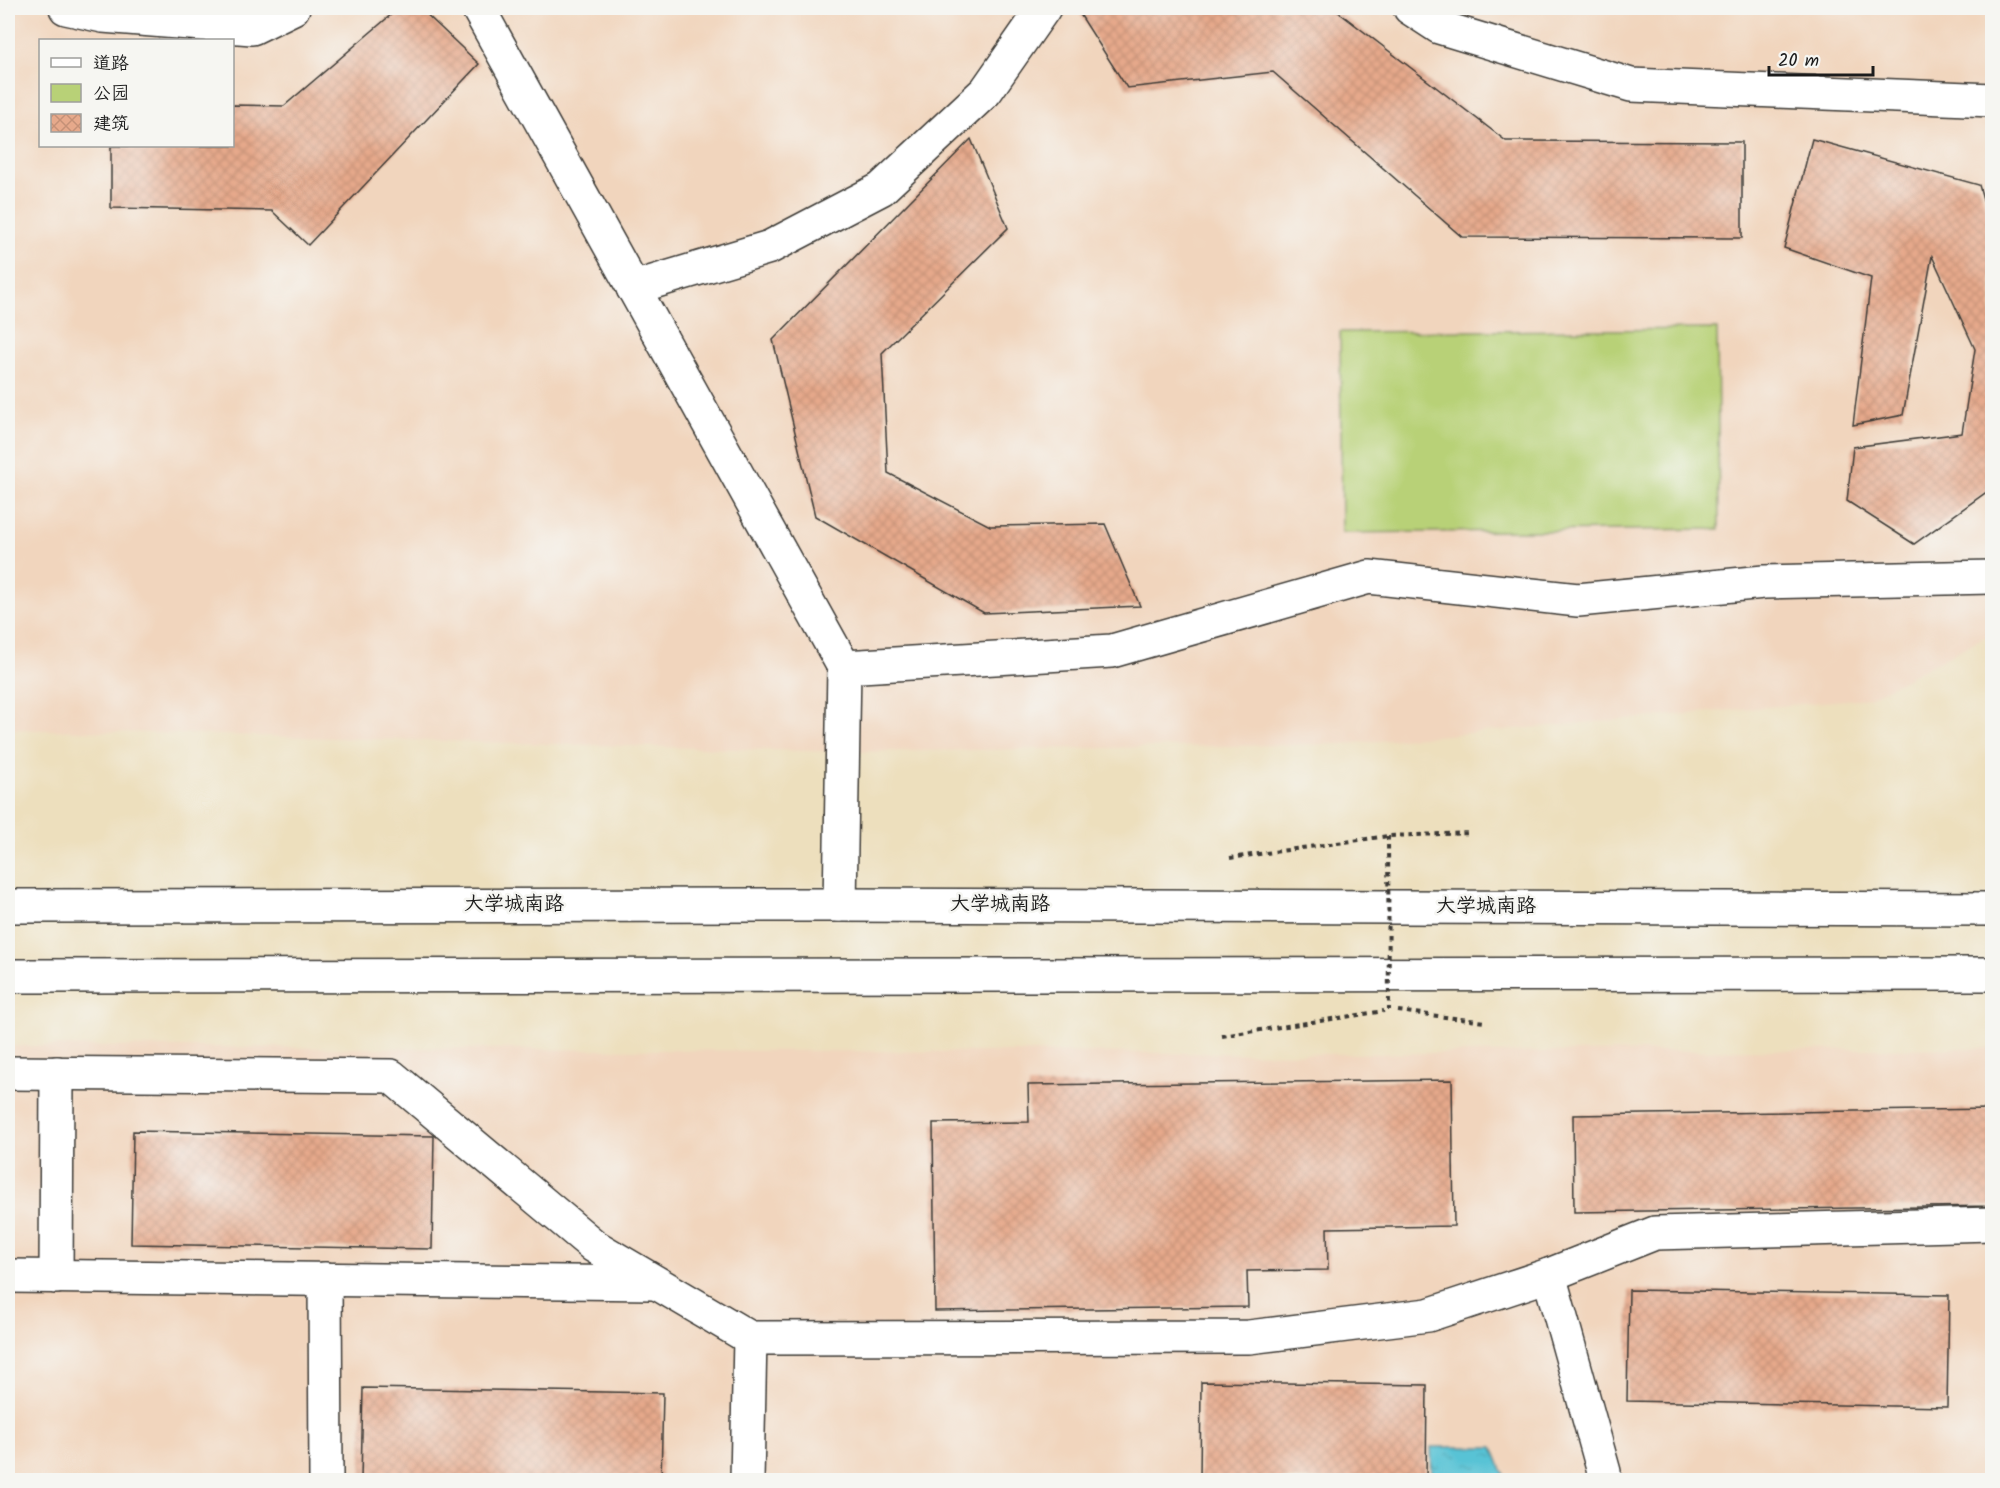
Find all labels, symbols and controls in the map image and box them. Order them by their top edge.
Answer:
legend [39,39,234,147]
scale bar [1769,39,1872,77]
text: 20 m [1778,47,1819,76]
text: 道路 [93,50,129,79]
text: 公园 [93,80,129,109]
text: 建筑 [93,110,129,139]
street label: 大学城南路 [464,889,565,921]
street label: 大学城南路 [950,889,1051,921]
street label: 大学城南路 [1436,891,1537,923]

